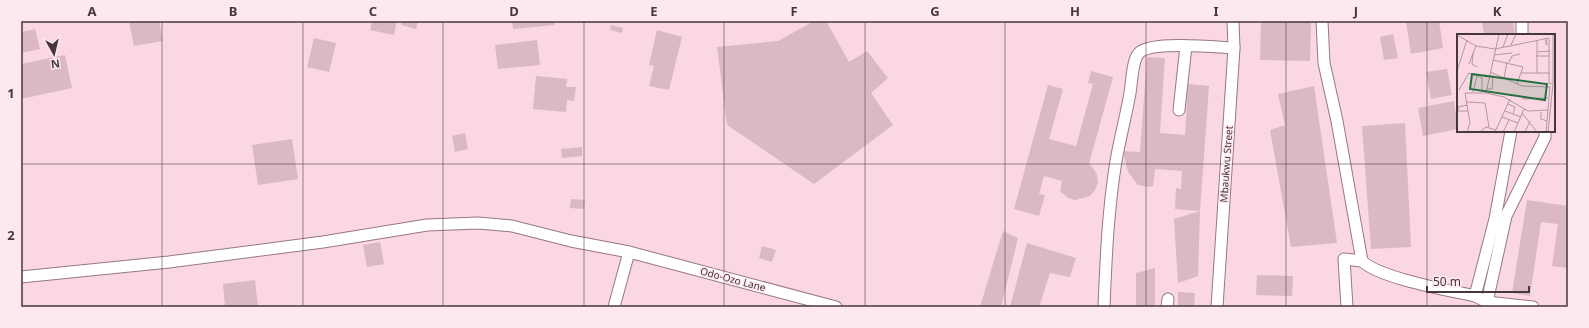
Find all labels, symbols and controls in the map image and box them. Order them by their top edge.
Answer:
text: A [88,2,97,20]
text: B [229,2,237,20]
text: C [369,2,377,20]
text: D [509,2,519,20]
text: E [650,2,658,20]
text: F [790,2,798,20]
text: G [930,2,940,20]
text: H [1070,2,1080,20]
text: I [1213,2,1219,20]
text: J [1353,2,1358,20]
text: K [1493,2,1502,20]
north arrow [34,34,74,74]
inset map [1457,34,1555,132]
text: N [50,56,61,72]
text: 1 [7,84,15,102]
street label: Mbaukwu Street [1216,125,1236,203]
text: 2 [7,226,15,244]
street label: Odo-Ozo Lane [699,264,768,295]
scale bar [1427,268,1529,294]
text: 50 m [1433,273,1461,290]

